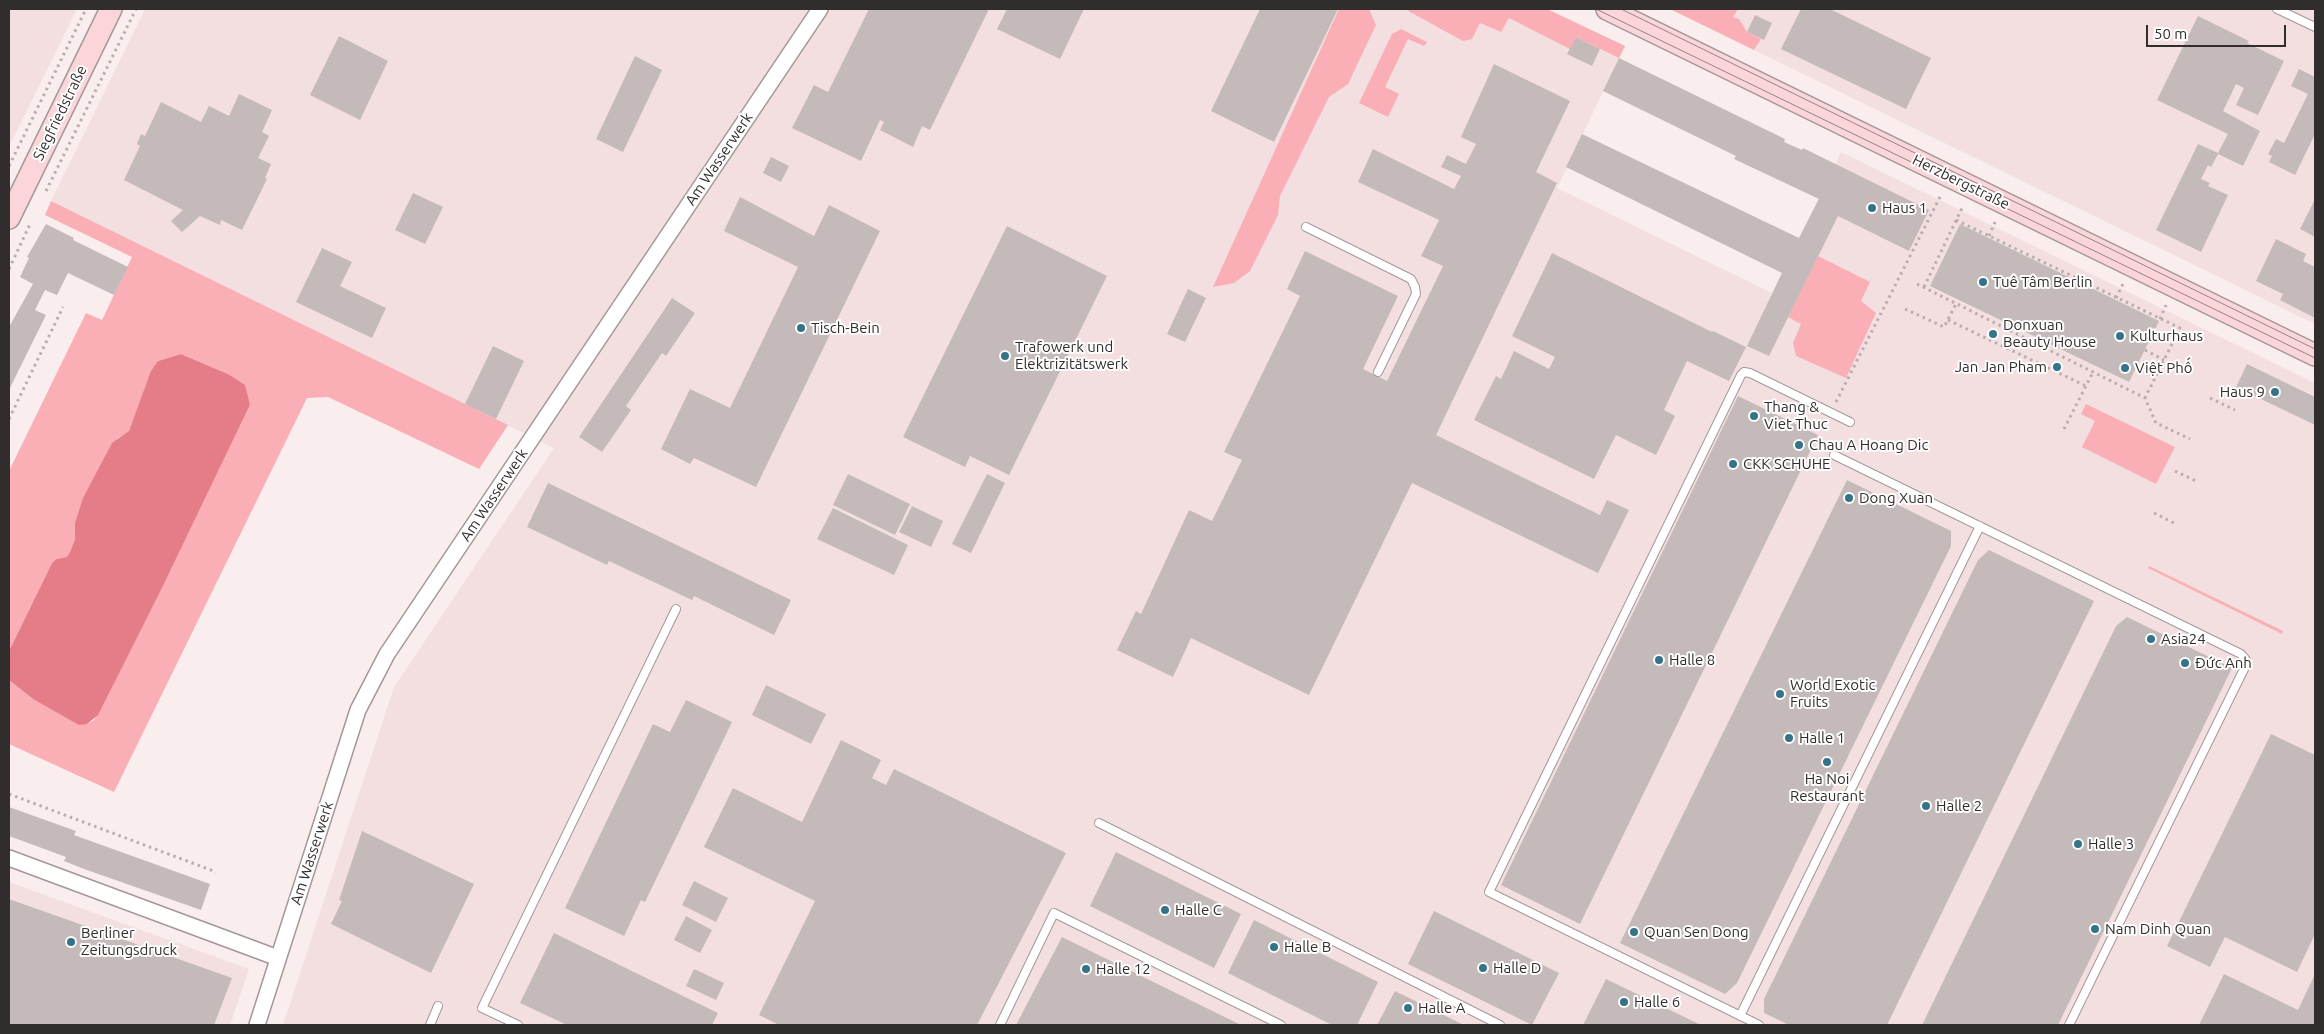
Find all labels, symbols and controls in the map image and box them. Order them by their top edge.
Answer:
scale bar [2149,15,2289,47]
text: 50 m [2154,25,2187,42]
street label: Siegfriedstraße [29,62,91,164]
street label: Am Wasserwerk [681,109,757,209]
street label: Herzbergstraße [1910,151,2012,213]
place label: Haus 1 [1882,199,1927,217]
marker: Haus 1 [1866,202,1878,214]
place label: Tuê Tâm Berlin [1993,273,2093,291]
marker: Tuê Tâm Berlin [1977,276,1989,288]
place label: Donxuan Beauty House [2003,316,2096,351]
place label: Tisch-Bein [811,319,880,337]
marker: Tisch-Bein [795,322,807,334]
place label: Kulturhaus [2130,327,2203,345]
marker: Donxuan Beauty House [1987,328,1999,340]
marker: Kulturhaus [2114,330,2126,342]
place label: Trafowerk und Elektrizitätswerk [1015,338,1128,373]
marker: Trafowerk und Elektrizitätswerk [999,350,1011,362]
place label: Jan Jan Pham [1955,358,2047,376]
place label: Việt Phố [2135,359,2193,377]
marker: Jan Jan Pham [2051,361,2063,373]
marker: Việt Phố [2119,362,2131,374]
place label: Haus 9 [2220,383,2265,401]
marker: Haus 9 [2269,386,2281,398]
place label: Thang & Viet Thuc [1764,398,1828,433]
marker: Thang & Viet Thuc [1748,410,1760,422]
place label: Chau A Hoang Dic [1809,436,1928,454]
marker: Chau A Hoang Dic [1793,439,1805,451]
street label: Am Wasserwerk [456,445,532,545]
place label: CKK SCHUHE [1743,455,1831,473]
marker: CKK SCHUHE [1727,458,1739,470]
place label: Dong Xuan [1859,489,1933,507]
marker: Dong Xuan [1843,492,1855,504]
place label: Asia24 [2161,630,2206,648]
marker: Asia24 [2145,633,2157,645]
place label: Halle 8 [1669,651,1715,669]
marker: Halle 8 [1653,654,1665,666]
place label: Đức Anh [2195,654,2252,672]
marker: Đức Anh [2179,657,2191,669]
place label: World Exotic Fruits [1790,676,1875,711]
marker: World Exotic Fruits [1774,688,1786,700]
place label: Halle 1 [1799,729,1845,747]
marker: Halle 1 [1783,732,1795,744]
marker: Ha Noi Restaurant [1821,756,1833,768]
place label: Ha Noi Restaurant [1790,770,1864,805]
place label: Halle 2 [1936,797,1982,815]
street label: Am Wasserwerk [287,799,337,907]
marker: Halle 2 [1920,800,1932,812]
place label: Halle 3 [2088,835,2134,853]
marker: Halle 3 [2072,838,2084,850]
place label: Halle C [1175,901,1222,919]
marker: Halle C [1159,904,1171,916]
place label: Nam Dinh Quan [2105,920,2211,938]
place label: Quan Sen Dong [1644,923,1749,941]
marker: Nam Dinh Quan [2089,923,2101,935]
place label: Berliner Zeitungsdruck [81,924,177,959]
marker: Quan Sen Dong [1628,926,1640,938]
marker: Berliner Zeitungsdruck [65,936,77,948]
place label: Halle B [1284,938,1331,956]
marker: Halle B [1268,941,1280,953]
place label: Halle D [1493,959,1541,977]
place label: Halle 12 [1096,960,1151,978]
marker: Halle D [1477,962,1489,974]
marker: Halle 12 [1080,963,1092,975]
place label: Halle 6 [1634,993,1680,1011]
marker: Halle 6 [1618,996,1630,1008]
place label: Halle A [1418,999,1465,1017]
marker: Halle A [1402,1002,1414,1014]

